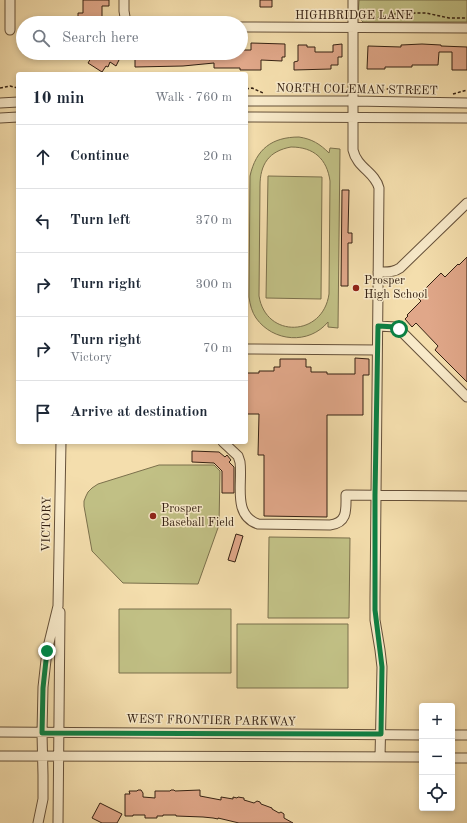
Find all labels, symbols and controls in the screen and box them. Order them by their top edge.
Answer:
street label: HIGHBRIDGE LANE [295,10,413,22]
search box [16,16,248,60]
icon: search [30,27,52,49]
text: Search here [62,31,139,46]
street label: NORTH COLEMAN STREET [276,83,438,97]
text: 10 min [32,90,85,107]
text: Walk · 760 m [155,91,232,104]
icon: ahead [32,146,54,168]
text: Continue [70,149,129,164]
text: 20 m [203,150,232,163]
icon: left [32,210,54,232]
text: Turn left [70,213,130,228]
text: 370 m [195,214,232,227]
icon: right [32,274,54,296]
place label: Prosper High School [364,275,427,301]
text: Turn right [70,277,141,292]
text: 300 m [195,278,232,291]
marker: Prosper High School [351,283,361,293]
route start [390,320,408,338]
text: Turn right [70,333,141,348]
icon: right [32,338,54,360]
text: 70 m [203,342,232,355]
text: Victory [70,351,112,364]
icon: arrive [32,402,54,424]
text: Arrive at destination [70,405,208,420]
street label: VICTORY [41,496,53,552]
place label: Prosper Baseball Field [161,503,234,529]
marker: Prosper Baseball Field [148,511,158,521]
route end [38,642,56,660]
map controls [419,703,455,811]
button: + [419,703,455,739]
street label: WEST FRONTIER PARKWAY [126,714,296,728]
button: − [419,739,455,775]
button: locate [419,775,455,811]

